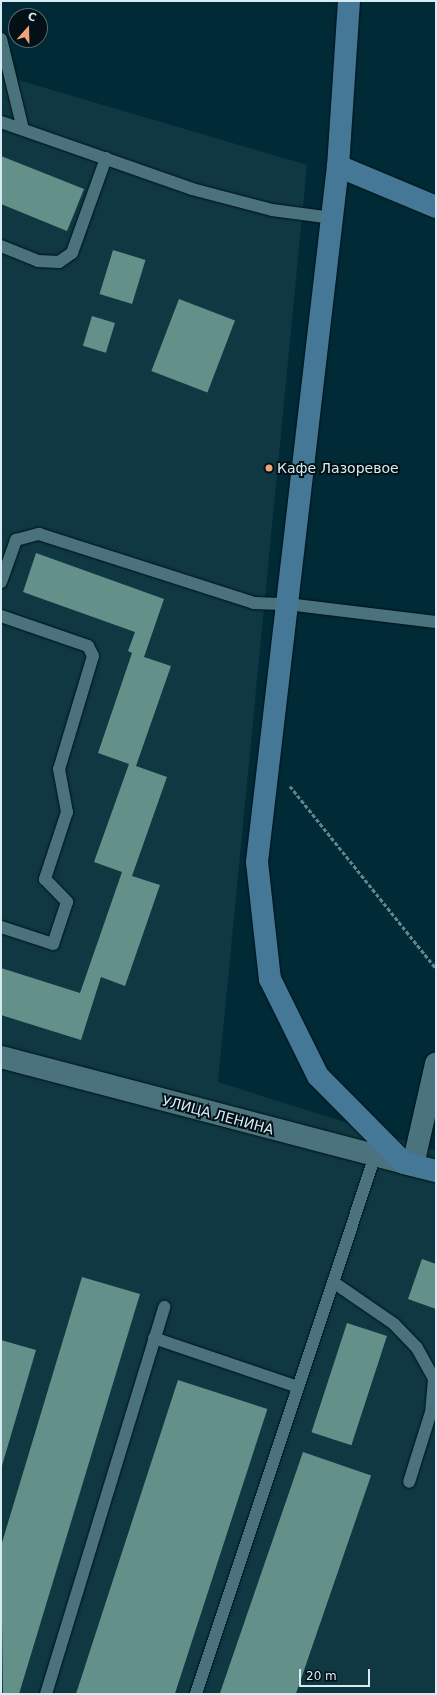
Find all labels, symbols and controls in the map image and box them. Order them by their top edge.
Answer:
north arrow [8,8,48,48]
text: С [26,10,38,25]
place label: Кафе Лазоревое [277,460,399,476]
marker: Кафе Лазоревое [264,463,274,473]
street label: УЛИЦА ЛЕНИНА [160,1092,276,1138]
scale bar [301,1661,372,1687]
text: 20 m [306,1669,337,1683]

